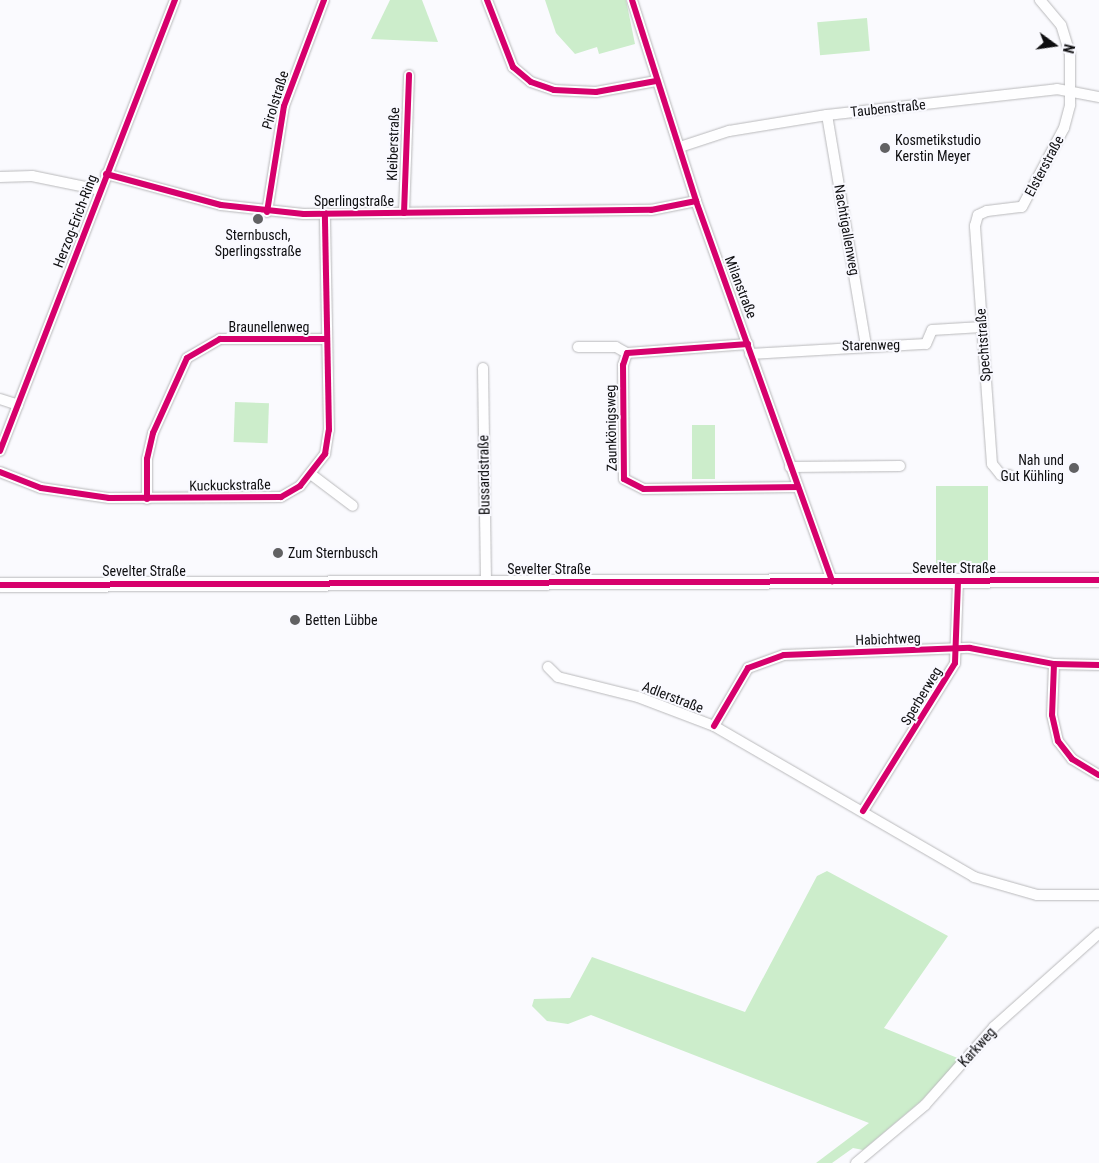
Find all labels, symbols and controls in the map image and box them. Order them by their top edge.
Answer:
north arrow [1029,20,1079,70]
text: N [1060,43,1077,55]
street label: Pirolstraße [258,69,292,131]
street label: Taubenstraße [850,96,926,120]
street label: Kleiberstraße [383,107,403,181]
place label: Kosmetikstudio Kerstin Meyer [895,132,981,164]
street label: Elsterstraße [1021,133,1067,199]
marker: Kosmetikstudio Kerstin Meyer [879,142,891,154]
street label: Herzog-Erich-Ring [50,172,100,270]
street label: Nachtigallenweg [831,183,863,277]
street label: Sperlingstraße [314,193,394,209]
marker: Sternbusch, Sperlingsstraße [252,213,264,225]
place label: Sternbusch, Sperlingsstraße [215,227,301,260]
street label: Milanstraße [721,253,761,321]
street label: Spechtstraße [972,308,994,382]
street label: Braunellenweg [229,319,309,335]
street label: Starenweg [842,336,900,354]
street label: Zaunkönigsweg [602,384,620,472]
street label: Bussardstraße [475,435,493,515]
place label: Nah und Gut Kühling [1000,452,1064,484]
marker: Nah und Gut Kühling [1068,462,1080,474]
street label: Kuckuckstraße [189,476,271,494]
place label: Zum Sternbusch [288,545,378,561]
marker: Zum Sternbusch [272,547,284,559]
street label: Sevelter Straße [912,560,996,576]
street label: Sevelter Straße [507,561,591,577]
street label: Sevelter Straße [102,563,186,579]
place label: Betten Lübbe [305,612,378,628]
marker: Betten Lübbe [289,614,301,626]
street label: Habichtweg [855,629,921,649]
street label: Sperberweg [897,664,945,728]
street label: Adlerstraße [640,678,706,716]
street label: Karkweg [955,1024,999,1070]

